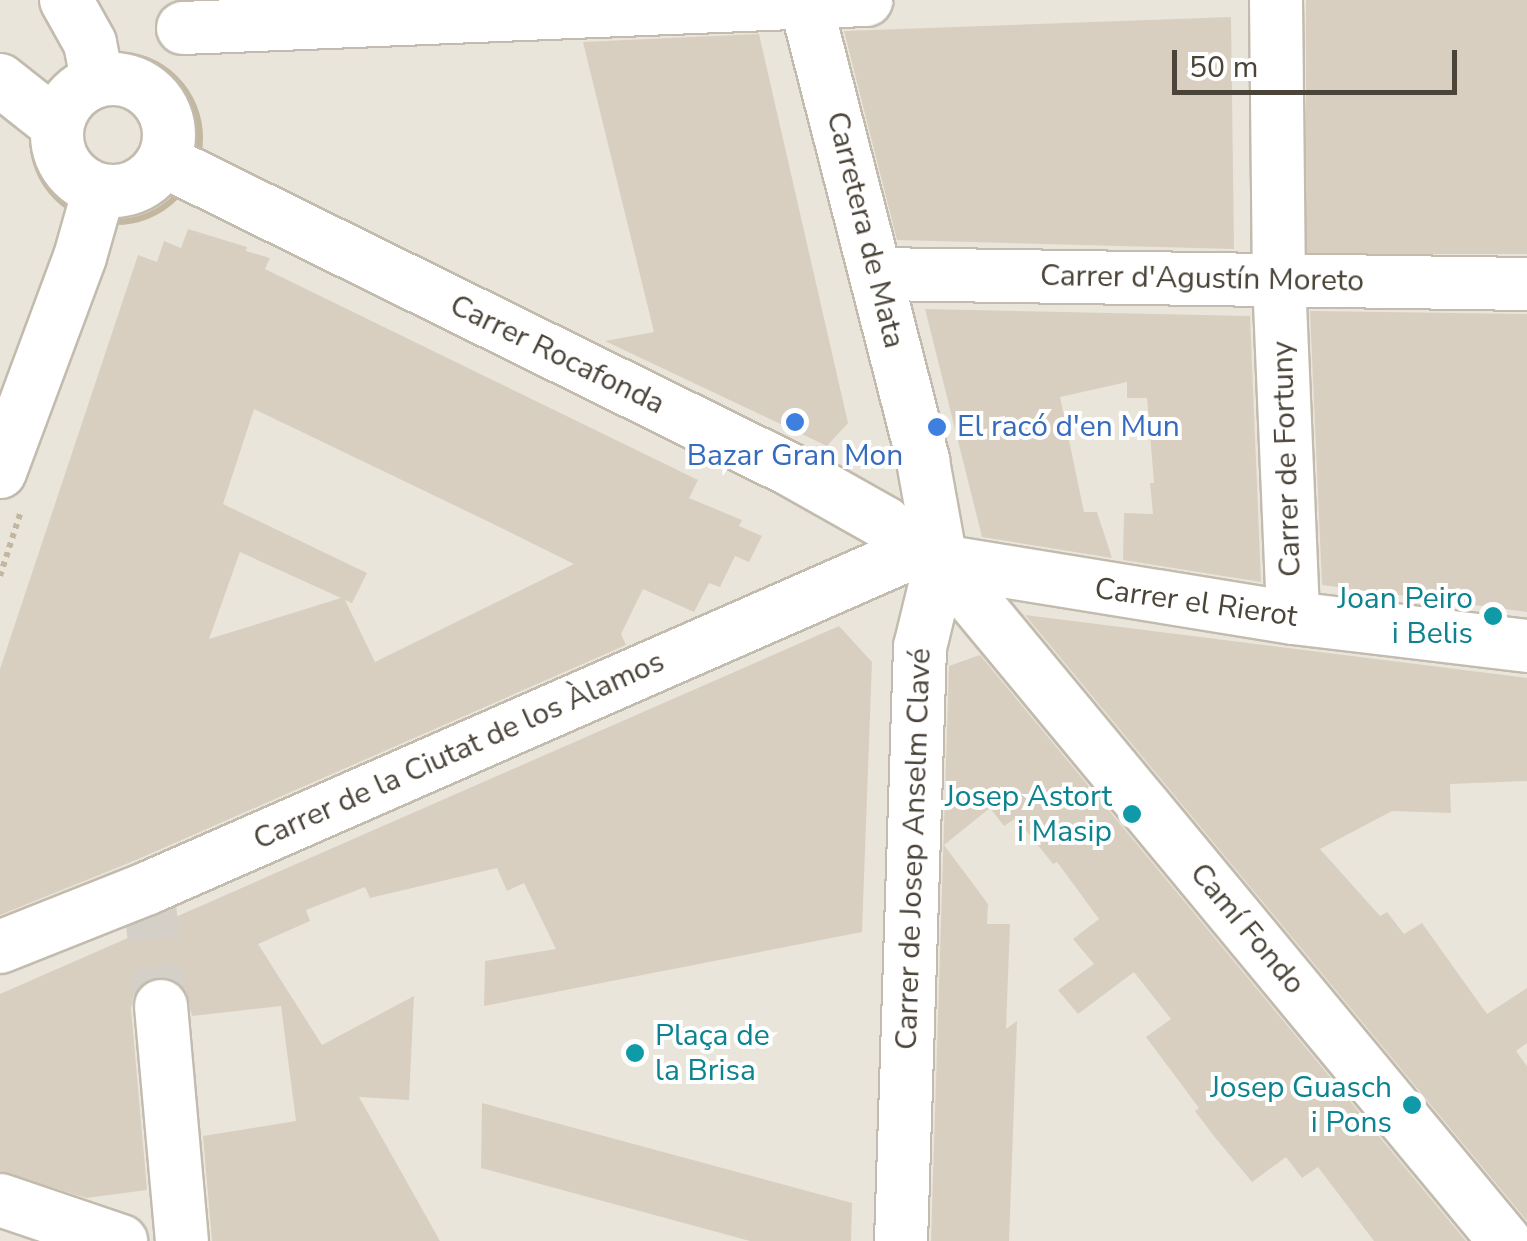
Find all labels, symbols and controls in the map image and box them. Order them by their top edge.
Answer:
scale bar [1177,30,1462,92]
text: 50 m [1189,47,1258,88]
street label: Carretera de Mata [818,108,912,352]
street label: Carrer d'Agustín Moreto [1040,258,1364,300]
street label: Carrer Rocafonda [444,288,670,422]
street label: Carrer de Fortuny [1265,340,1309,578]
place label: El racó d'en Mun [957,409,1180,445]
marker: Bazar Gran Mon [784,411,806,433]
marker: El racó d'en Mun [926,416,948,438]
place label: Bazar Gran Mon [687,438,903,474]
street label: Carrer el Rierot [1092,571,1300,635]
place label: Joan Peiro i Belis [1337,581,1473,652]
marker: Joan Peiro i Belis [1482,605,1504,627]
street label: Carrer de la Ciutat de los Àlamos [248,644,670,858]
street label: Carrer de Josep Anselm Clavé [889,647,939,1051]
place label: Josep Astort i Masip [945,779,1112,850]
marker: Josep Astort i Masip [1121,803,1143,825]
street label: Camí Fondo [1182,856,1312,1002]
place label: Plaça de la Brisa [655,1018,770,1088]
marker: Plaça de la Brisa [624,1042,646,1064]
place label: Josep Guasch i Pons [1210,1070,1392,1140]
marker: Josep Guasch i Pons [1401,1094,1423,1116]

